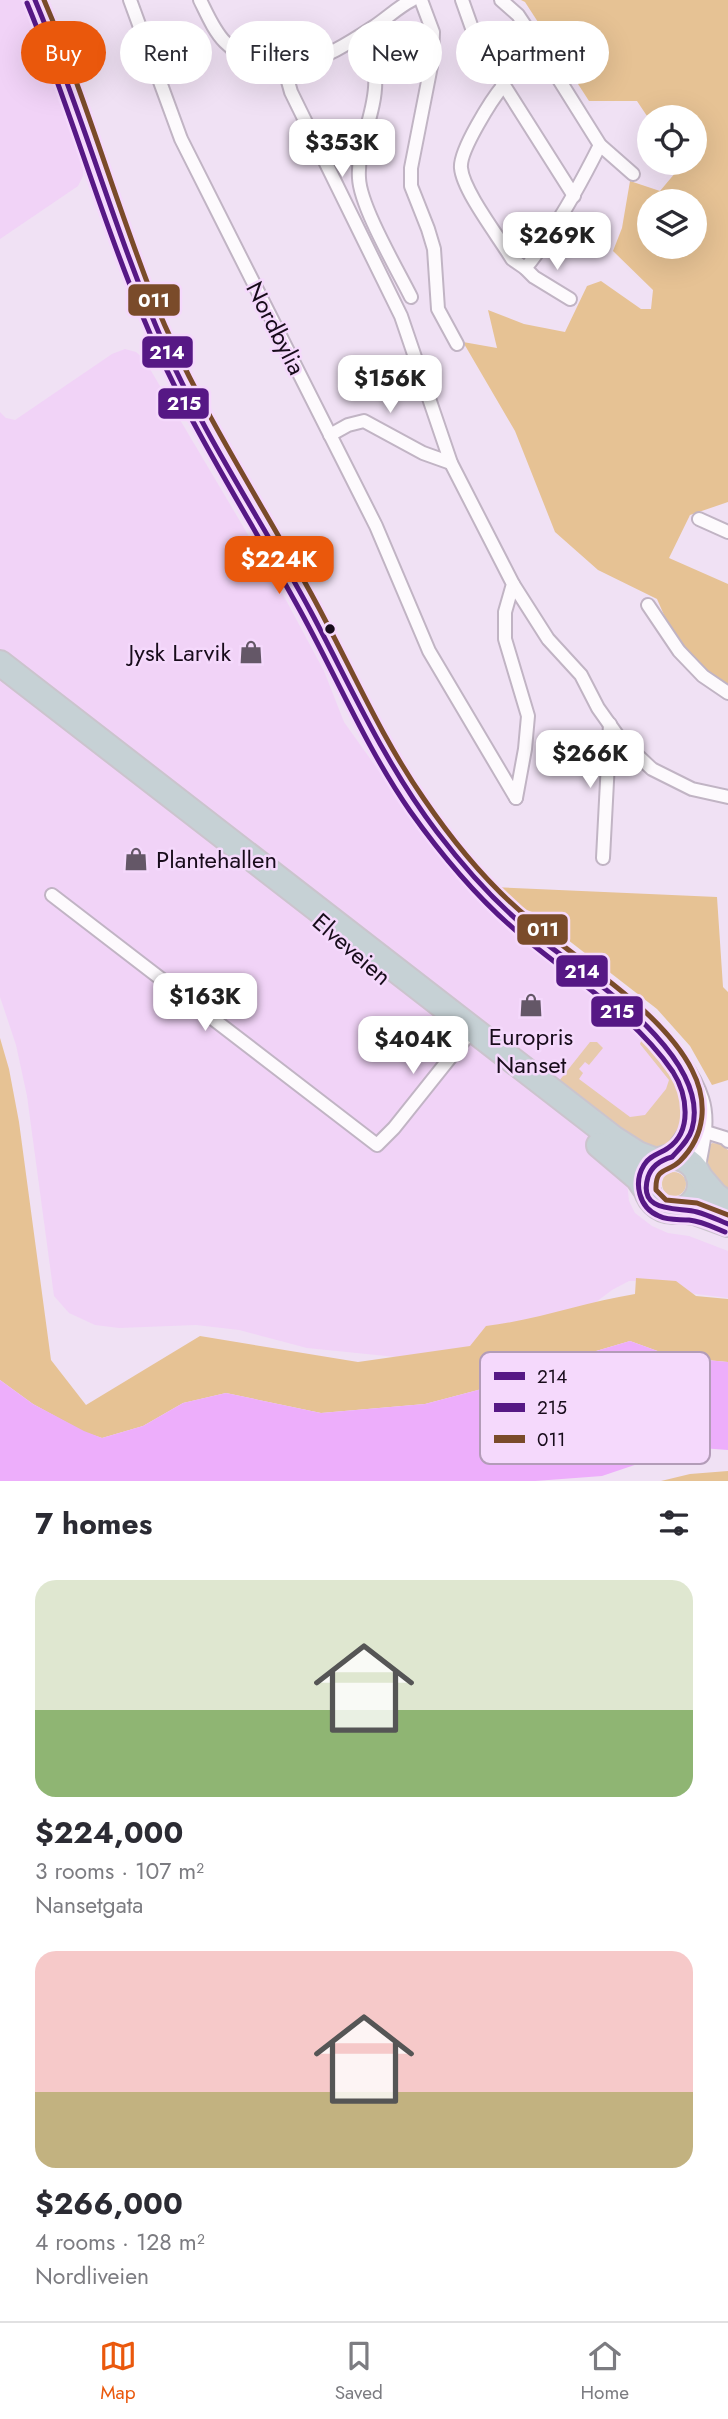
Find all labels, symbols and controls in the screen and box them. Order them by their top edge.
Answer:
chip: Buy [21,21,106,84]
chip: Rent [120,21,212,84]
chip: Filters [226,21,334,84]
chip: New [348,21,442,84]
chip: Apartment [456,21,609,84]
map controls [637,105,707,259]
button: locate [637,105,707,175]
pin: $353K [293,120,391,179]
text: $353K [305,125,379,159]
button: layers [637,189,707,259]
pin: $269K [508,212,606,272]
text: $269K [519,218,595,252]
street label: Nordbylia [238,275,314,381]
line badge: 011 [127,283,181,317]
text: 011 [138,287,170,314]
line badge: 214 [141,335,194,369]
text: 214 [149,339,185,366]
pin: $156K [341,356,439,415]
text: $156K [354,361,426,395]
line badge: 215 [157,387,210,420]
text: 215 [167,390,201,417]
pin: $224K [230,536,328,596]
text: $224K [241,542,317,576]
unlabelled marker [323,622,337,636]
place label: Jysk Larvik [126,635,231,670]
shop icon: Jysk Larvik [237,638,265,666]
pin: $266K [541,730,639,790]
text: $266K [552,736,628,770]
place label: Plantehallen [156,842,277,877]
shop icon: Plantehallen [122,845,150,873]
street label: Elveveien [305,905,399,993]
line badge: 011 [516,913,569,946]
text: 011 [527,916,559,943]
line badge: 214 [555,954,609,988]
text: 214 [564,958,600,985]
pin: $163K [156,974,254,1033]
text: $163K [169,979,241,1013]
shop icon: Europris Nanset [517,991,545,1019]
line badge: 215 [590,995,644,1028]
text: 215 [600,998,634,1025]
pin: $404K [364,1016,462,1076]
place label: Europris Nanset [489,1019,573,1082]
text: $404K [374,1022,452,1056]
legend [480,1352,710,1464]
text: 214 [537,1363,567,1390]
text: 215 [537,1394,567,1421]
text: 011 [537,1426,566,1453]
text: 7 homes [35,1502,152,1545]
icon: filters [655,1504,693,1542]
icon: home [301,1625,427,1751]
text: $224,000 [35,1811,183,1854]
text: 3 rooms · 107 m² [35,1854,204,1888]
text: Nansetgata [35,1888,143,1922]
icon: home [301,1996,427,2122]
text: $266,000 [35,2182,183,2225]
text: 4 rooms · 128 m² [35,2225,205,2259]
text: Nordliveien [35,2259,149,2293]
tab: Map [99,2337,137,2406]
tab: Saved [335,2337,383,2406]
tab: Home [581,2337,629,2406]

